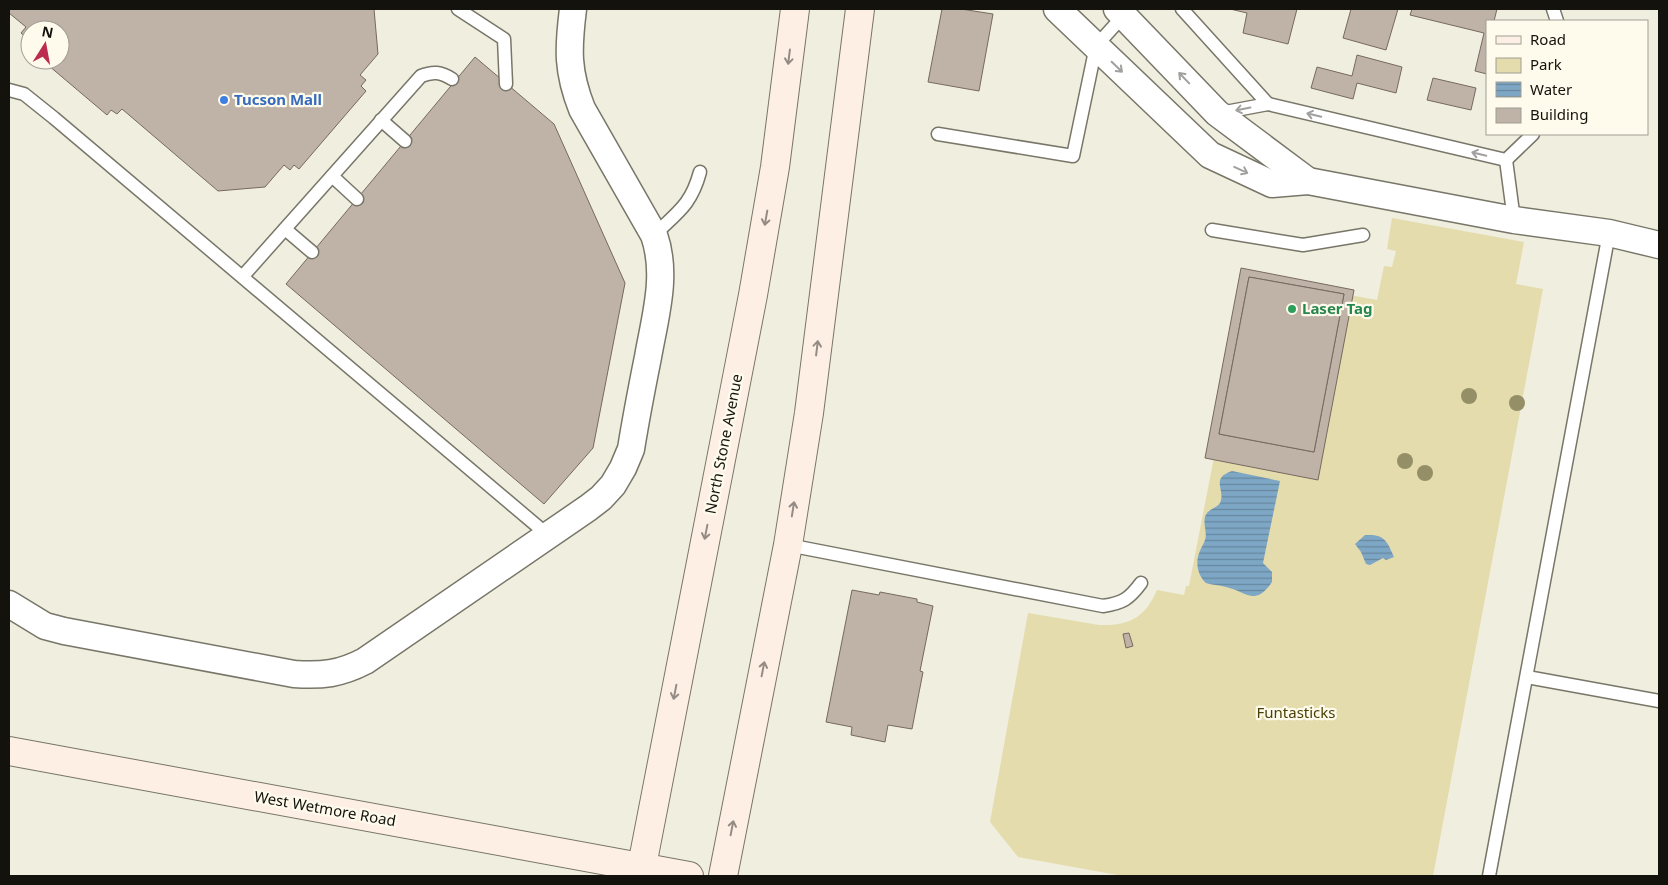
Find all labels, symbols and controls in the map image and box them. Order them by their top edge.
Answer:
north arrow [20,20,70,70]
legend [1486,20,1648,135]
text: N [40,21,55,42]
text: Road [1530,29,1566,49]
one-way arrow [783,49,793,65]
text: Park [1530,54,1562,74]
one-way arrow [1111,61,1124,73]
one-way arrow [1178,72,1190,85]
text: Water [1530,79,1572,99]
place label: Tucson Mall [234,89,322,109]
marker: Tucson Mall [218,94,230,106]
one-way arrow [1235,104,1251,114]
text: Building [1530,104,1588,124]
one-way arrow [1306,110,1322,119]
one-way arrow [1471,149,1487,158]
one-way arrow [1233,165,1248,175]
one-way arrow [760,210,770,226]
place label: Laser Tag [1302,298,1372,318]
marker: Laser Tag [1286,303,1298,315]
one-way arrow [812,341,822,357]
street label: North Stone Avenue [700,372,746,516]
one-way arrow [789,502,799,518]
one-way arrow [701,524,711,540]
one-way arrow [759,661,768,677]
one-way arrow [670,684,680,700]
park label: Funtasticks [1256,702,1336,722]
street label: West Wetmore Road [253,786,398,830]
one-way arrow [727,821,737,837]

